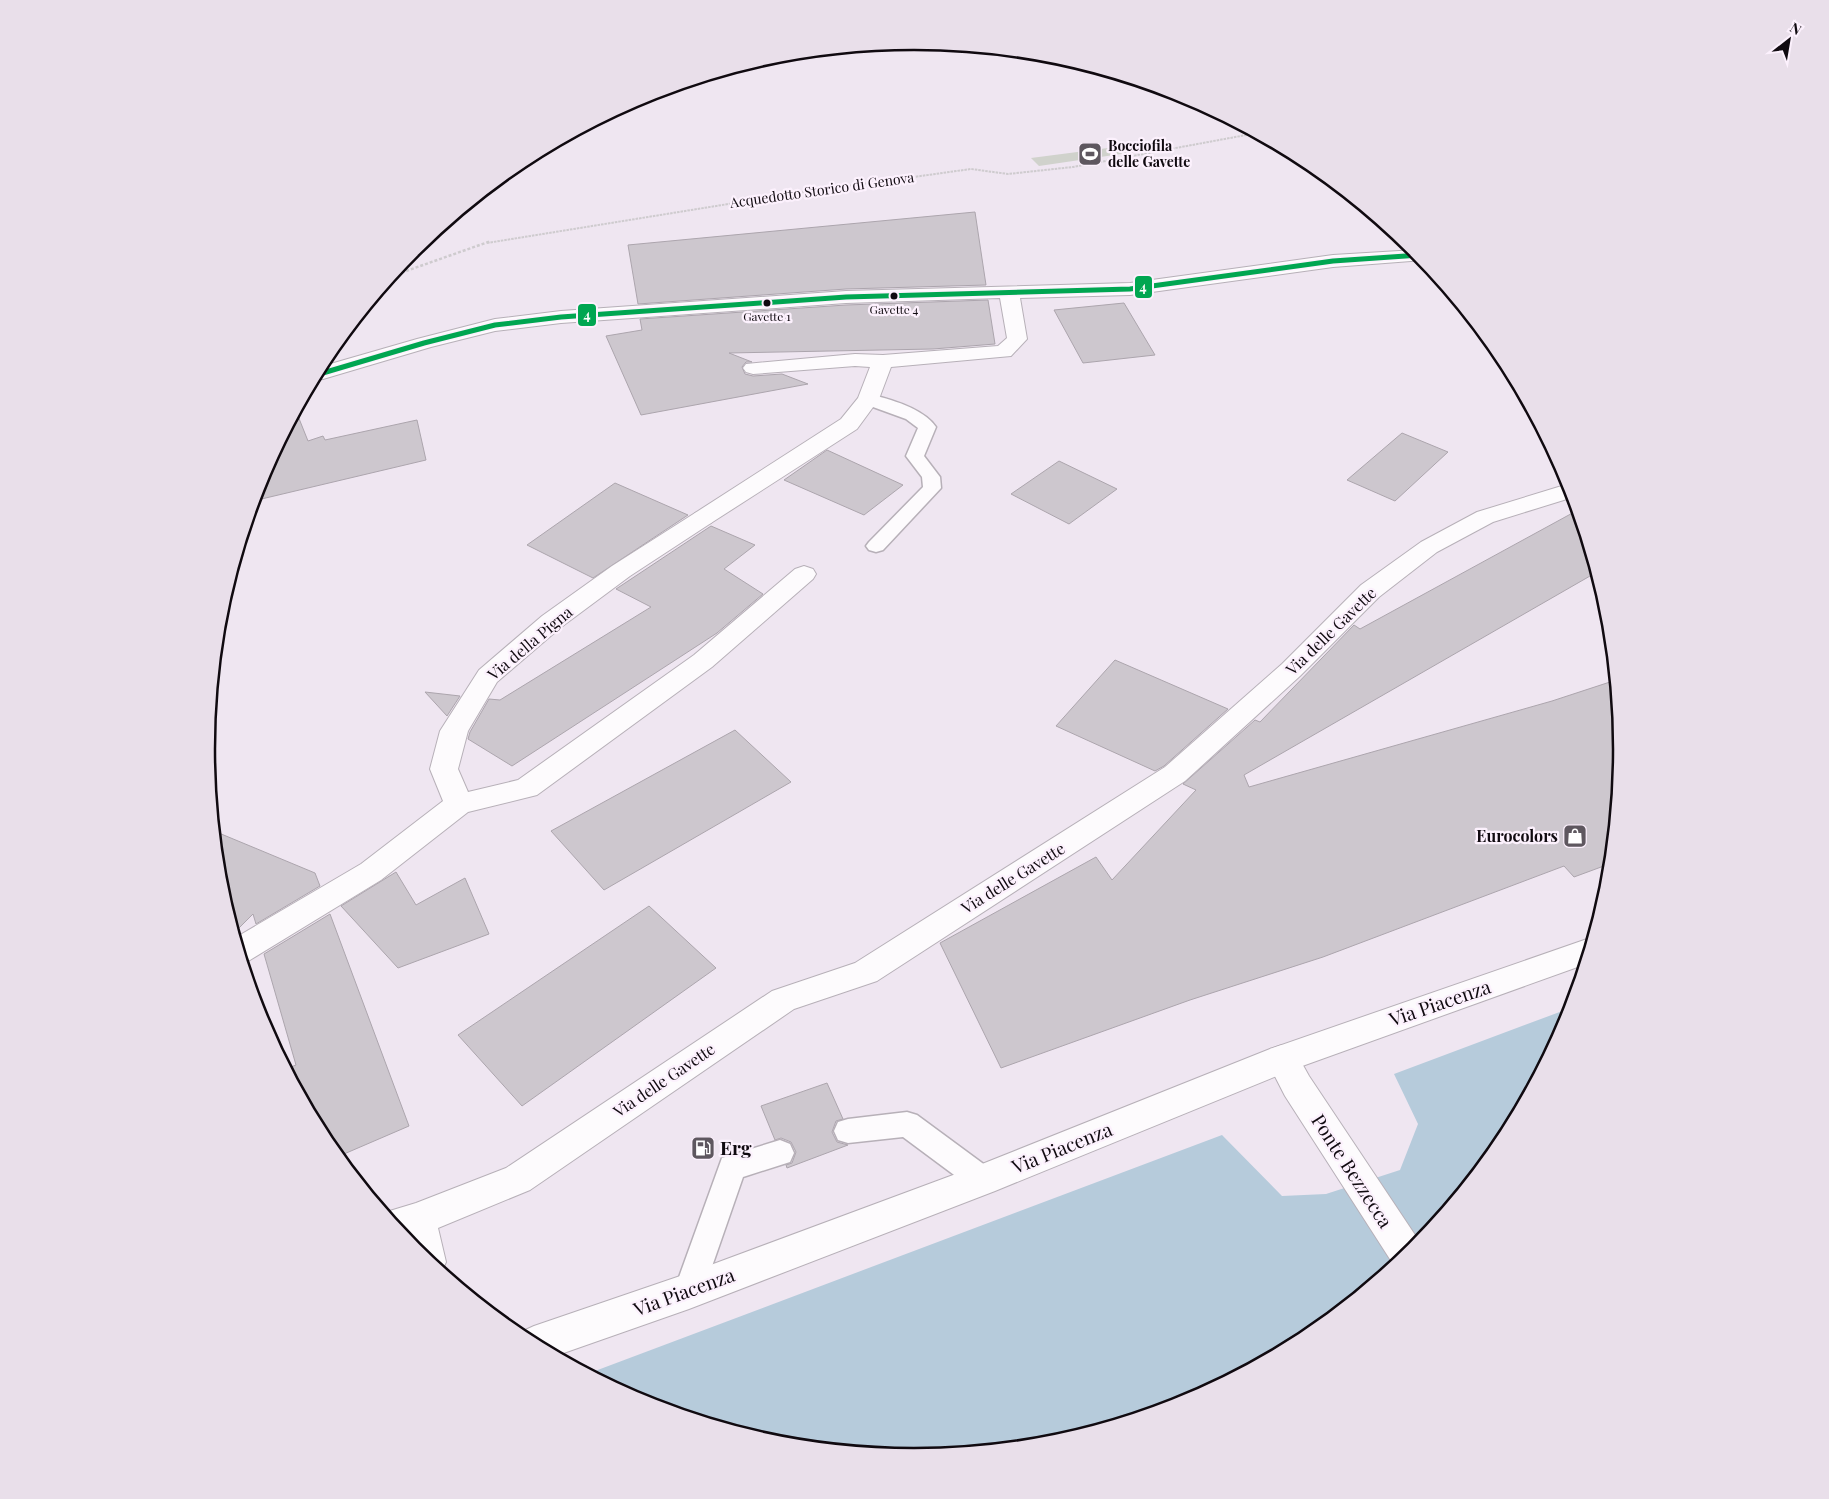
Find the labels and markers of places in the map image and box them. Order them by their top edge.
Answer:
place label: Bocciofila delle Gavette [1108,136,1190,171]
sports icon: Bocciofila delle Gavette [1077,141,1103,167]
marker: Gavette 4 [889,291,899,301]
marker: Gavette 1 [762,298,772,308]
place label: Gavette 4 [870,301,918,317]
place label: Gavette 1 [743,308,791,324]
shop icon: Eurocolors [1562,823,1588,849]
place label: Eurocolors [1476,825,1558,846]
place label: Erg [720,1134,752,1160]
fuel station icon: Erg [690,1135,716,1161]

